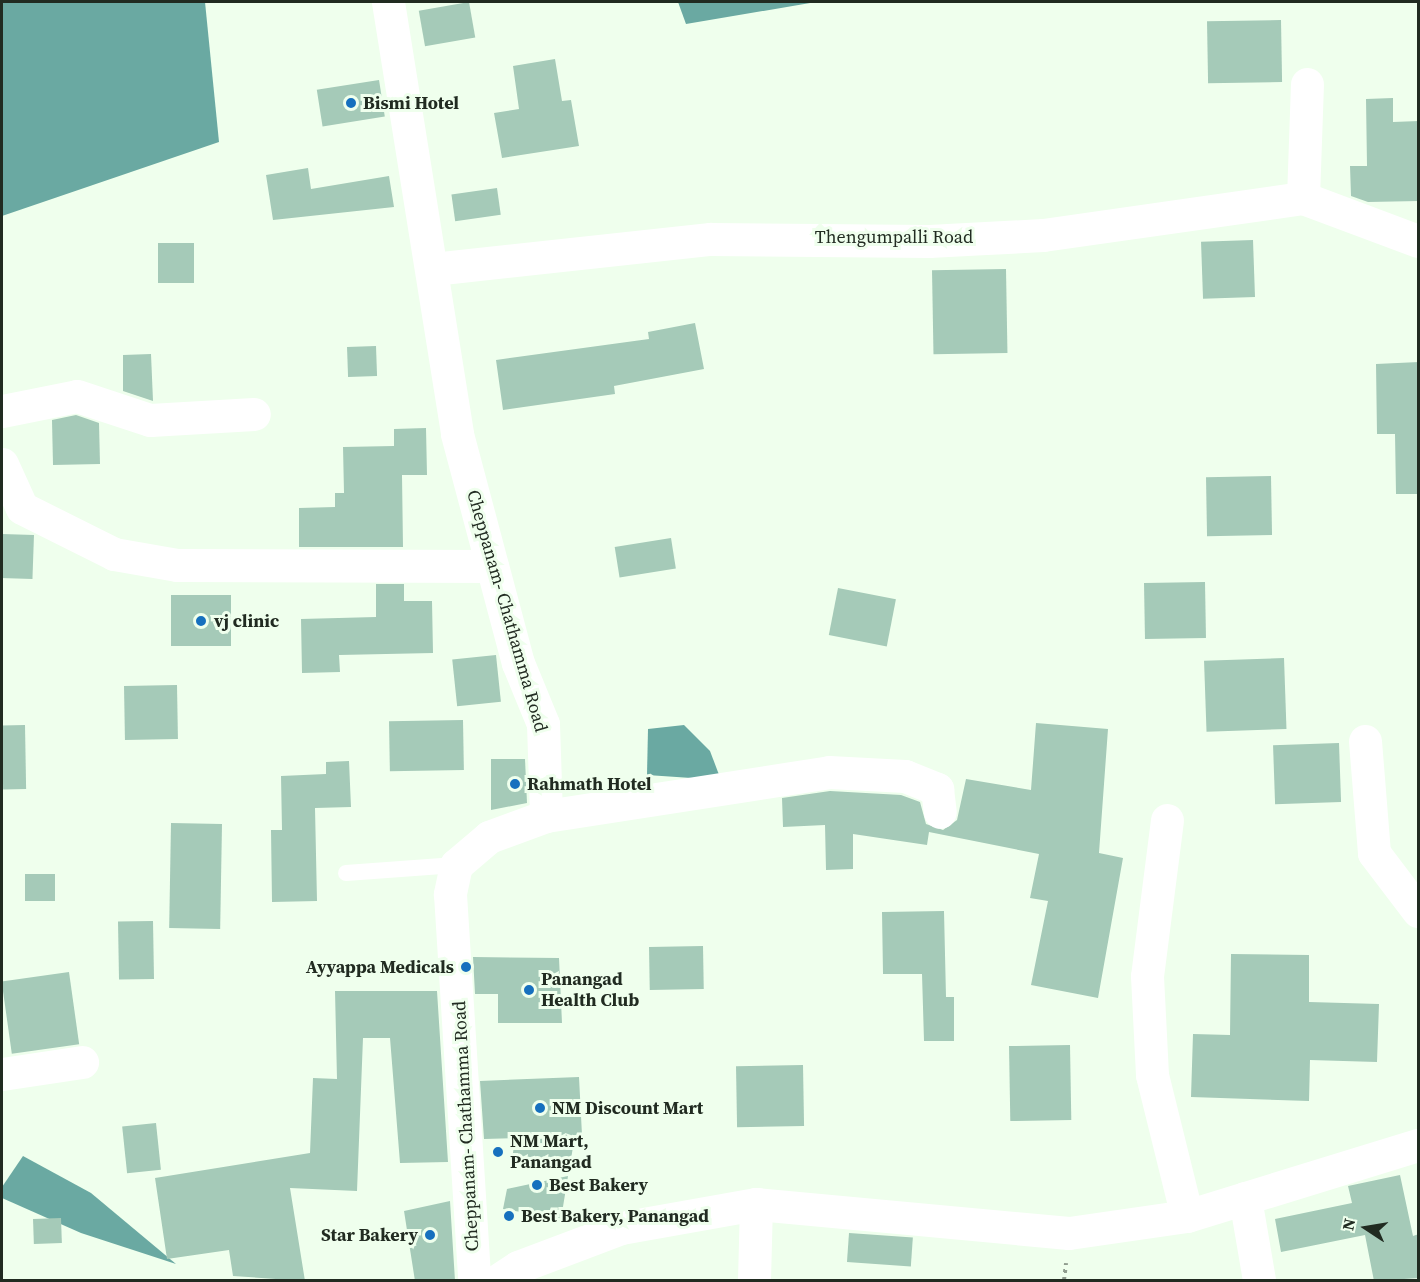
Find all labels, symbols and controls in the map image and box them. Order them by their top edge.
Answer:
place label: Bismi Hotel [363,92,459,114]
marker: Bismi Hotel [344,96,358,110]
street label: Thengumpalli Road [815,226,973,248]
street label: Cheppanam- Chathamma Road [462,488,552,734]
place label: vj clinic [214,610,279,632]
marker: vj clinic [192,612,210,630]
place label: Rahmath Hotel [527,773,652,795]
marker: Rahmath Hotel [508,777,522,791]
place label: Ayyappa Medicals [306,956,454,978]
marker: Ayyappa Medicals [459,960,473,974]
place label: Panangad Health Club [541,969,639,1012]
marker: Panangad Health Club [522,983,536,997]
street label: Cheppanam- Chathamma Road [449,1000,483,1252]
place label: NM Discount Mart [552,1097,703,1119]
marker: NM Discount Mart [533,1101,547,1115]
place label: NM Mart, Panangad [510,1131,592,1174]
marker: NM Mart, Panangad [491,1145,505,1159]
place label: Best Bakery [549,1174,648,1196]
marker: Best Bakery [530,1178,544,1192]
north arrow [1336,1198,1396,1258]
place label: Best Bakery, Panangad [521,1205,709,1227]
marker: Best Bakery, Panangad [502,1209,516,1223]
text: N [1336,1216,1360,1232]
place label: Star Bakery [321,1224,418,1246]
marker: Star Bakery [423,1228,437,1242]

